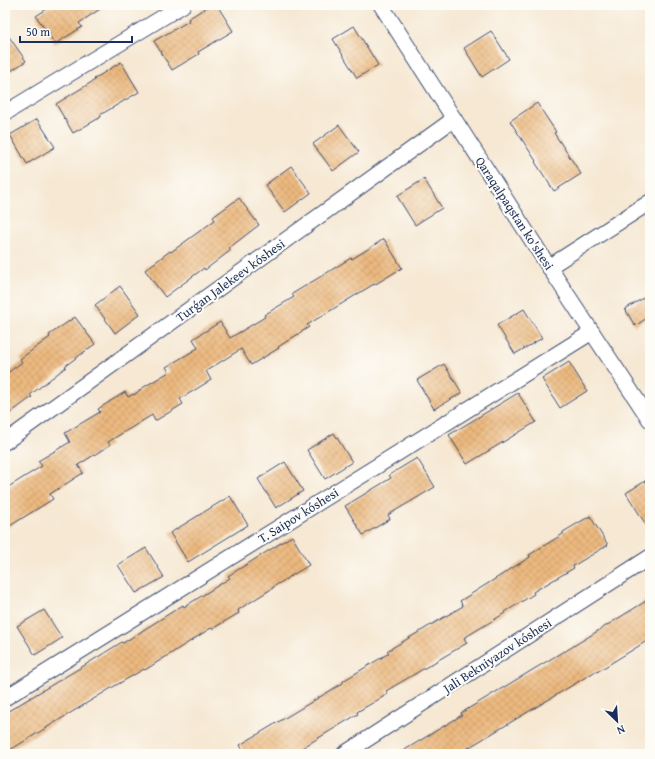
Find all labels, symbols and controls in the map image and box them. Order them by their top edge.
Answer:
scale bar [20,18,132,44]
text: 50 m [26,23,50,40]
street label: Qaraqalpaqstan ko'shesi [471,153,559,274]
street label: Turǵan Jalekeev kóshesi [172,234,289,327]
street label: T. Saipov kóshesi [254,483,343,548]
street label: Jali Bekniyazov kóshesi [438,613,556,699]
north arrow [597,701,637,741]
text: N [614,721,628,739]

